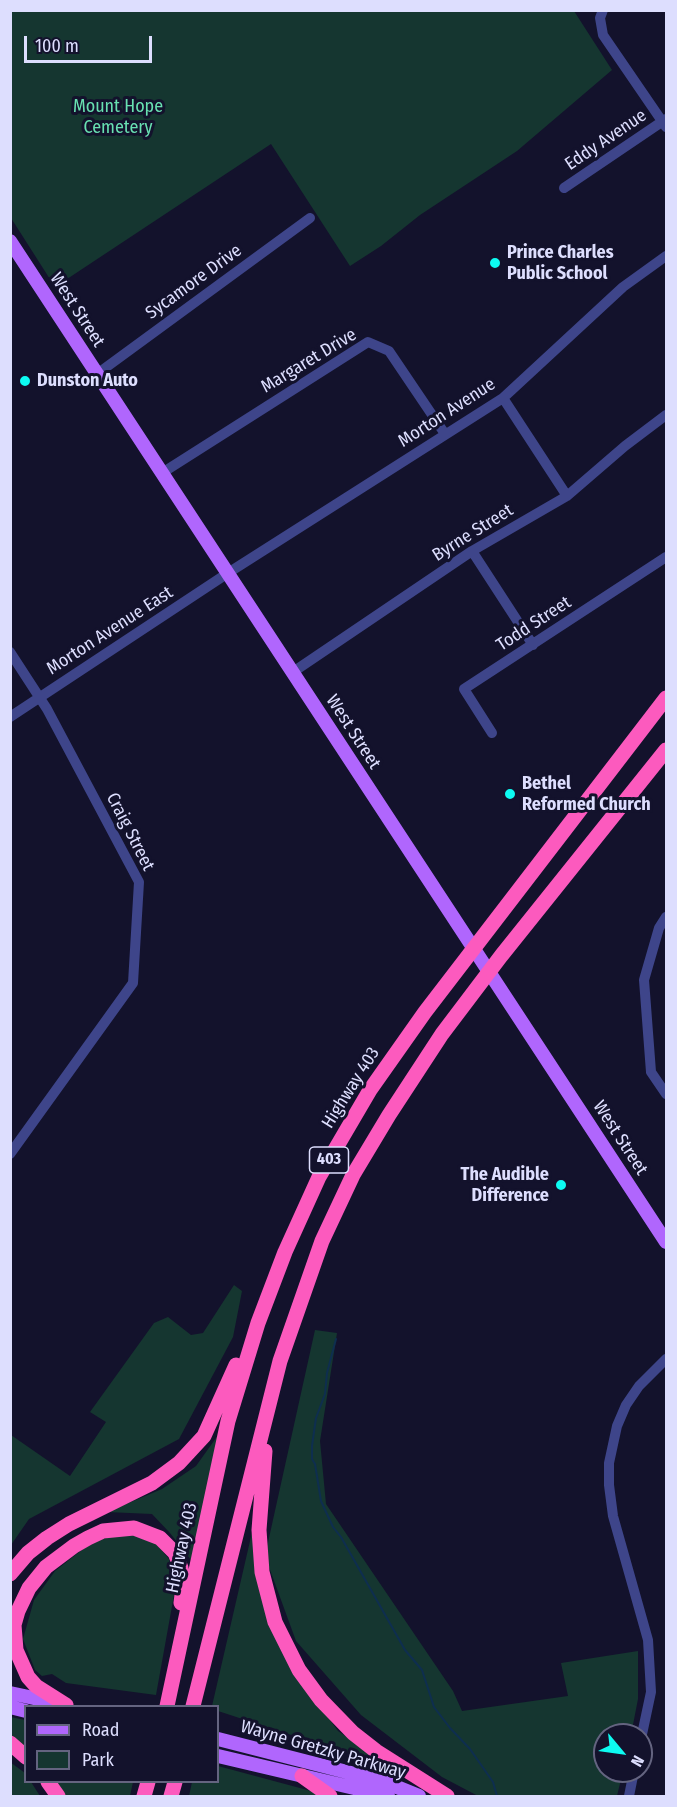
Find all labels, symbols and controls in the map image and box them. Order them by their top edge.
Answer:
scale bar [27,24,154,62]
text: 100 m [35,35,79,57]
park label: Mount Hope Cemetery [73,96,163,138]
street label: Eddy Avenue [561,105,651,175]
street label: Sycamore Drive [142,240,246,324]
place label: Prince Charles Public School [507,242,614,284]
marker: Prince Charles Public School [488,256,502,270]
street label: West Street [45,269,109,351]
street label: Margaret Drive [257,324,361,398]
place label: Dunston Auto [37,370,138,392]
marker: Dunston Auto [18,374,32,388]
street label: Morton Avenue [394,374,500,452]
street label: Byrne Street [429,500,517,566]
street label: Morton Avenue East [43,582,177,680]
street label: Todd Street [493,592,575,656]
street label: West Street [321,691,385,773]
place label: Bethel Reformed Church [522,773,651,816]
marker: Bethel Reformed Church [503,787,517,801]
street label: Craig Street [101,789,159,875]
street label: Highway 403 [318,1043,384,1133]
street label: West Street [588,1097,652,1179]
road number: 403 [310,1147,348,1173]
place label: The Audible Difference [461,1164,549,1206]
marker: The Audible Difference [554,1178,568,1192]
street label: Highway 403 [162,1501,202,1595]
legend [24,1705,219,1783]
street label: Wayne Gretzky Parkway [238,1716,408,1784]
text: Road [82,1719,119,1741]
north arrow [593,1723,653,1783]
text: Park [82,1749,114,1771]
text: N [627,1752,648,1770]

